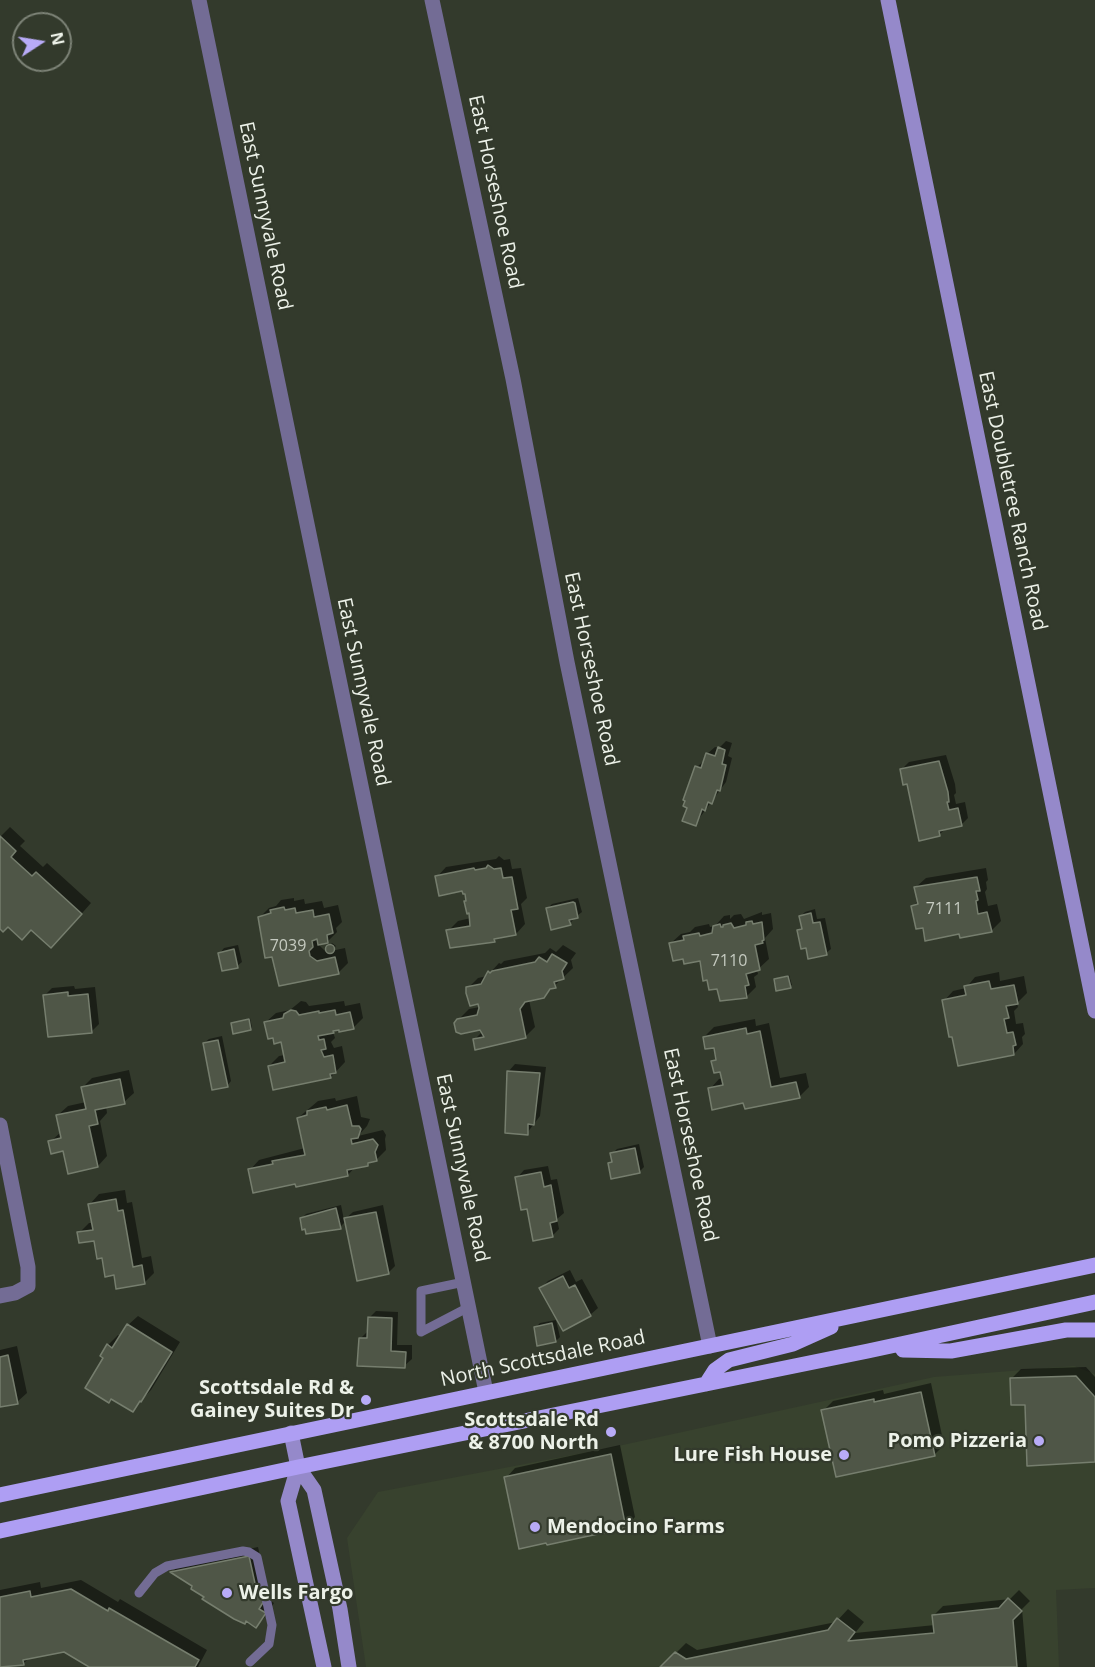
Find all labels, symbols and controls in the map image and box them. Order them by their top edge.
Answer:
north arrow [12,12,72,72]
text: N [46,30,70,47]
street label: East Horseshoe Road [463,93,527,291]
street label: East Sunnyvale Road [233,120,297,312]
street label: East Doubletree Ranch Road [973,369,1051,633]
street label: East Horseshoe Road [559,570,623,768]
street label: East Sunnyvale Road [331,596,395,788]
house number: 7111 [926,899,962,919]
house number: 7039 [270,936,306,956]
house number: 7110 [711,951,747,971]
street label: East Horseshoe Road [658,1046,722,1244]
street label: East Sunnyvale Road [430,1072,494,1264]
street label: North Scottsdale Road [438,1326,648,1392]
place label: Scottsdale Rd & Gainey Suites Dr [190,1376,354,1423]
marker: Scottsdale Rd & Gainey Suites Dr [359,1393,373,1407]
place label: Scottsdale Rd & 8700 North [464,1408,599,1455]
marker: Scottsdale Rd & 8700 North [604,1425,618,1439]
place label: Pomo Pizzeria [888,1429,1027,1453]
marker: Pomo Pizzeria [1032,1434,1046,1448]
place label: Lure Fish House [674,1443,832,1467]
marker: Lure Fish House [837,1448,851,1462]
place label: Mendocino Farms [547,1515,725,1539]
marker: Mendocino Farms [528,1520,542,1534]
place label: Wells Fargo [239,1581,353,1605]
marker: Wells Fargo [220,1586,234,1600]

